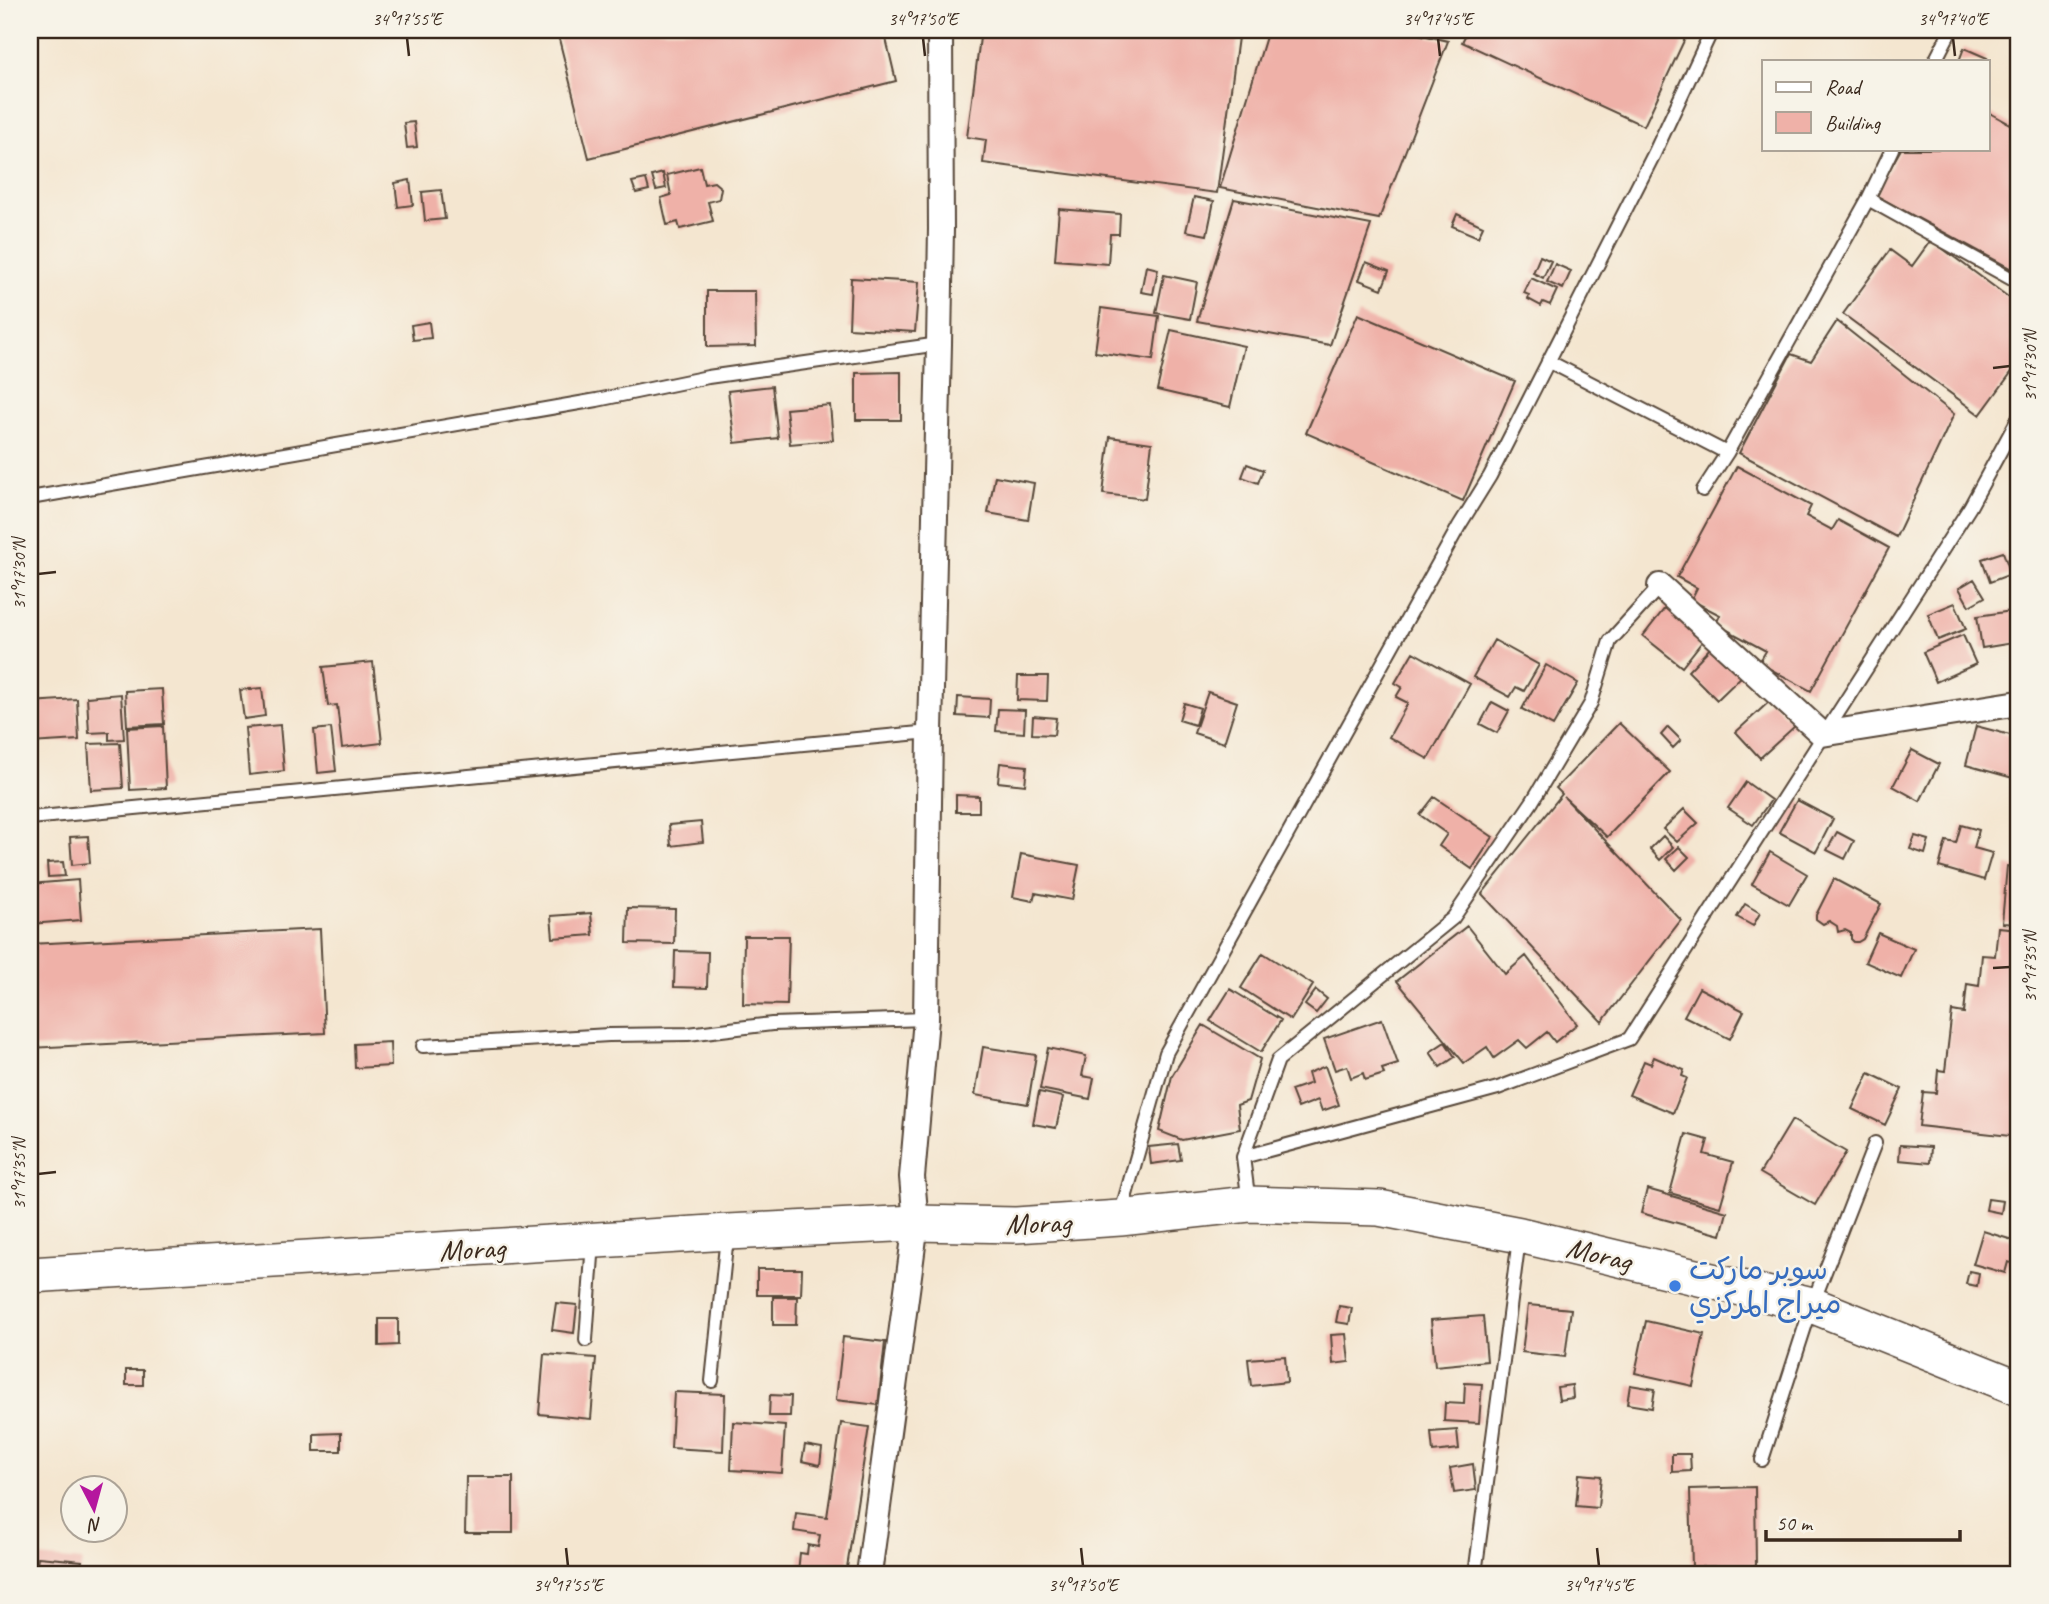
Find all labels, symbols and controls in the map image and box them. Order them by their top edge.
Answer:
text: 34°17'55"E [372,8,444,30]
text: 34°17'50"E [888,8,960,30]
text: 34°17'45"E [1403,8,1475,30]
text: 34°17'40"E [1918,8,1990,30]
legend [1762,60,1990,150]
text: Road [1825,74,1864,100]
text: Building [1825,110,1882,136]
text: 31°17'30"N [2019,327,2041,401]
text: 31°17'30"N [8,535,30,609]
text: 31°17'35"N [2019,928,2041,1002]
text: 31°17'35"N [8,1135,30,1209]
street label: Morag [1005,1203,1074,1243]
street label: Morag [438,1228,508,1270]
street label: Morag [1563,1228,1638,1280]
place label: سوبر ماركت ميراج المركزي [1689,1250,1841,1324]
marker: سوبر ماركت ميراج المركزي [1667,1278,1683,1294]
north arrow [60,1474,130,1544]
scale bar [1766,1499,1960,1543]
text: 50 m [1776,1510,1814,1536]
text: N [85,1512,103,1538]
text: 34°17'55"E [533,1574,605,1596]
text: 34°17'50"E [1048,1574,1120,1596]
text: 34°17'45"E [1564,1574,1636,1596]

